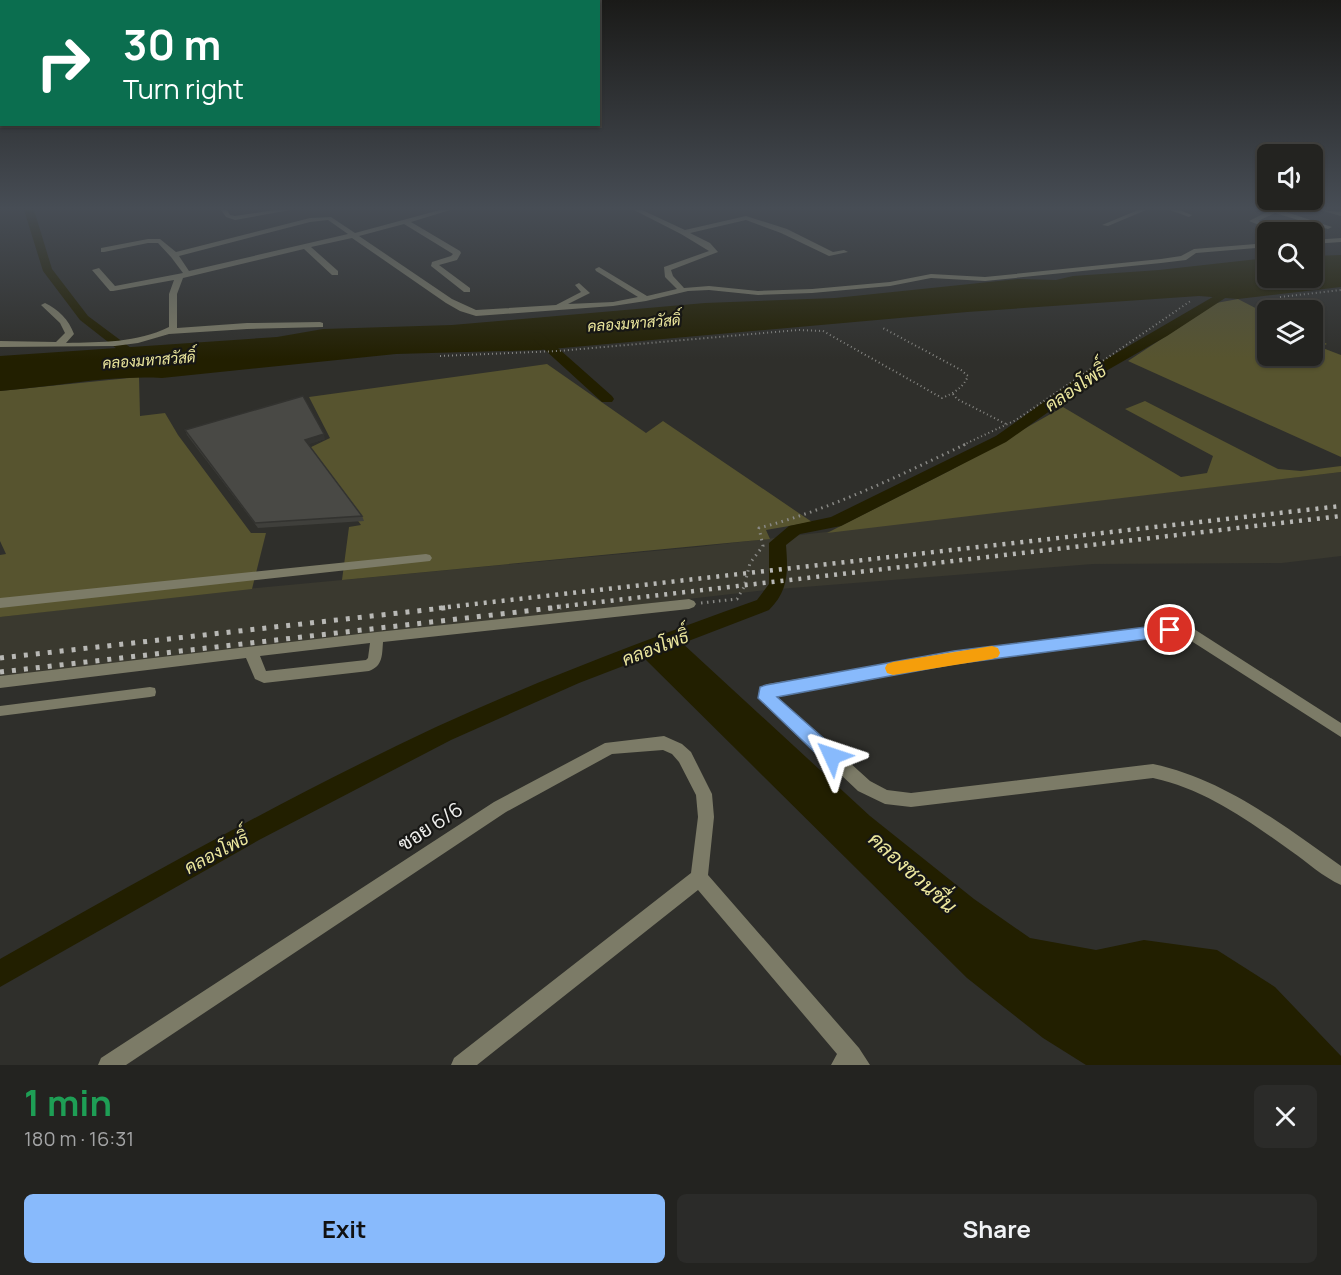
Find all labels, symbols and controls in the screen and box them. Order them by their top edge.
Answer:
text: 30 m [123,15,221,73]
icon: right [24,24,102,102]
text: Turn right [123,70,244,107]
map controls [1257,144,1323,366]
button: sound [1257,144,1323,210]
button: search [1257,222,1323,288]
button: layers [1257,300,1323,366]
water label: คลองมหาสวัสดิ์ [586,305,684,337]
water label: คลองมหาสวัสดิ์ [101,342,199,374]
water label: คลองโพธิ์ [1038,353,1114,416]
pin [1144,604,1195,655]
icon: arrive [1153,613,1186,646]
water label: คลองโพธิ์ [617,619,695,671]
position arrow [800,724,864,788]
street label: ซอย 6/6 [392,795,468,857]
water label: คลองโพธิ์ [178,820,256,879]
water label: คลองชวนชื่น [863,821,967,920]
text: 1 min [24,1078,112,1127]
button: close [1254,1085,1317,1148]
text: 180 m · 16:31 [24,1125,134,1152]
button: Exit [24,1194,665,1263]
button: Share [677,1194,1317,1263]

